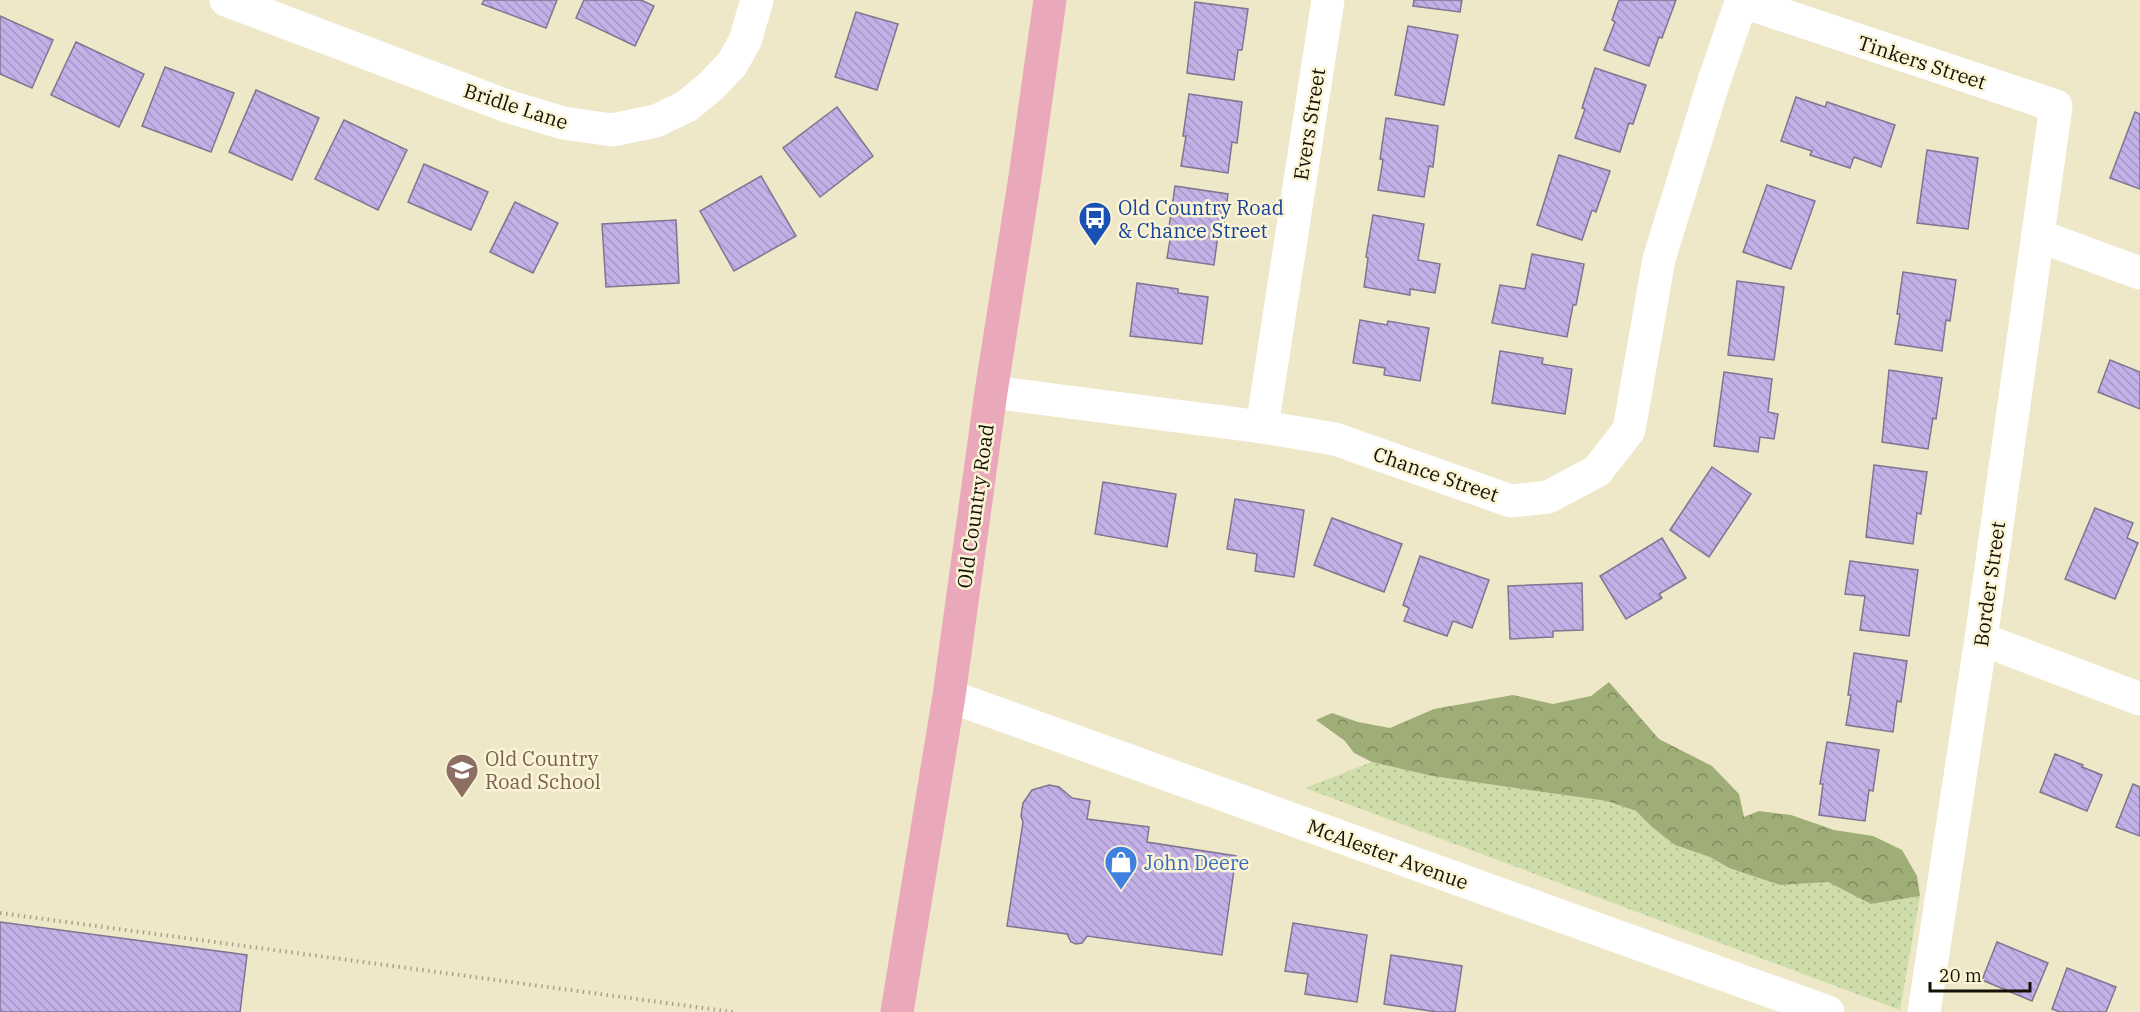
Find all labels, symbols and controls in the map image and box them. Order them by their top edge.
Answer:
street label: Tinkers Street [1854,29,1990,95]
street label: Evers Street [1287,66,1331,182]
street label: Bridle Lane [460,76,572,136]
place label: Old Country Road & Chance Street [1118,194,1284,244]
bus stop icon: Old Country Road & Chance Street [1077,200,1113,247]
street label: Old Country Road [950,422,1000,590]
street label: Chance Street [1370,440,1502,508]
street label: Border Street [1967,520,2011,648]
place label: Old Country Road School [485,745,601,795]
school or university icon: Old Country Road School [444,752,480,799]
street label: McAlester Avenue [1304,812,1472,896]
shop icon: John Deere [1103,844,1139,891]
place label: John Deere [1144,849,1249,876]
scale bar [1930,955,2030,993]
text: 20 m [1939,964,1982,987]

